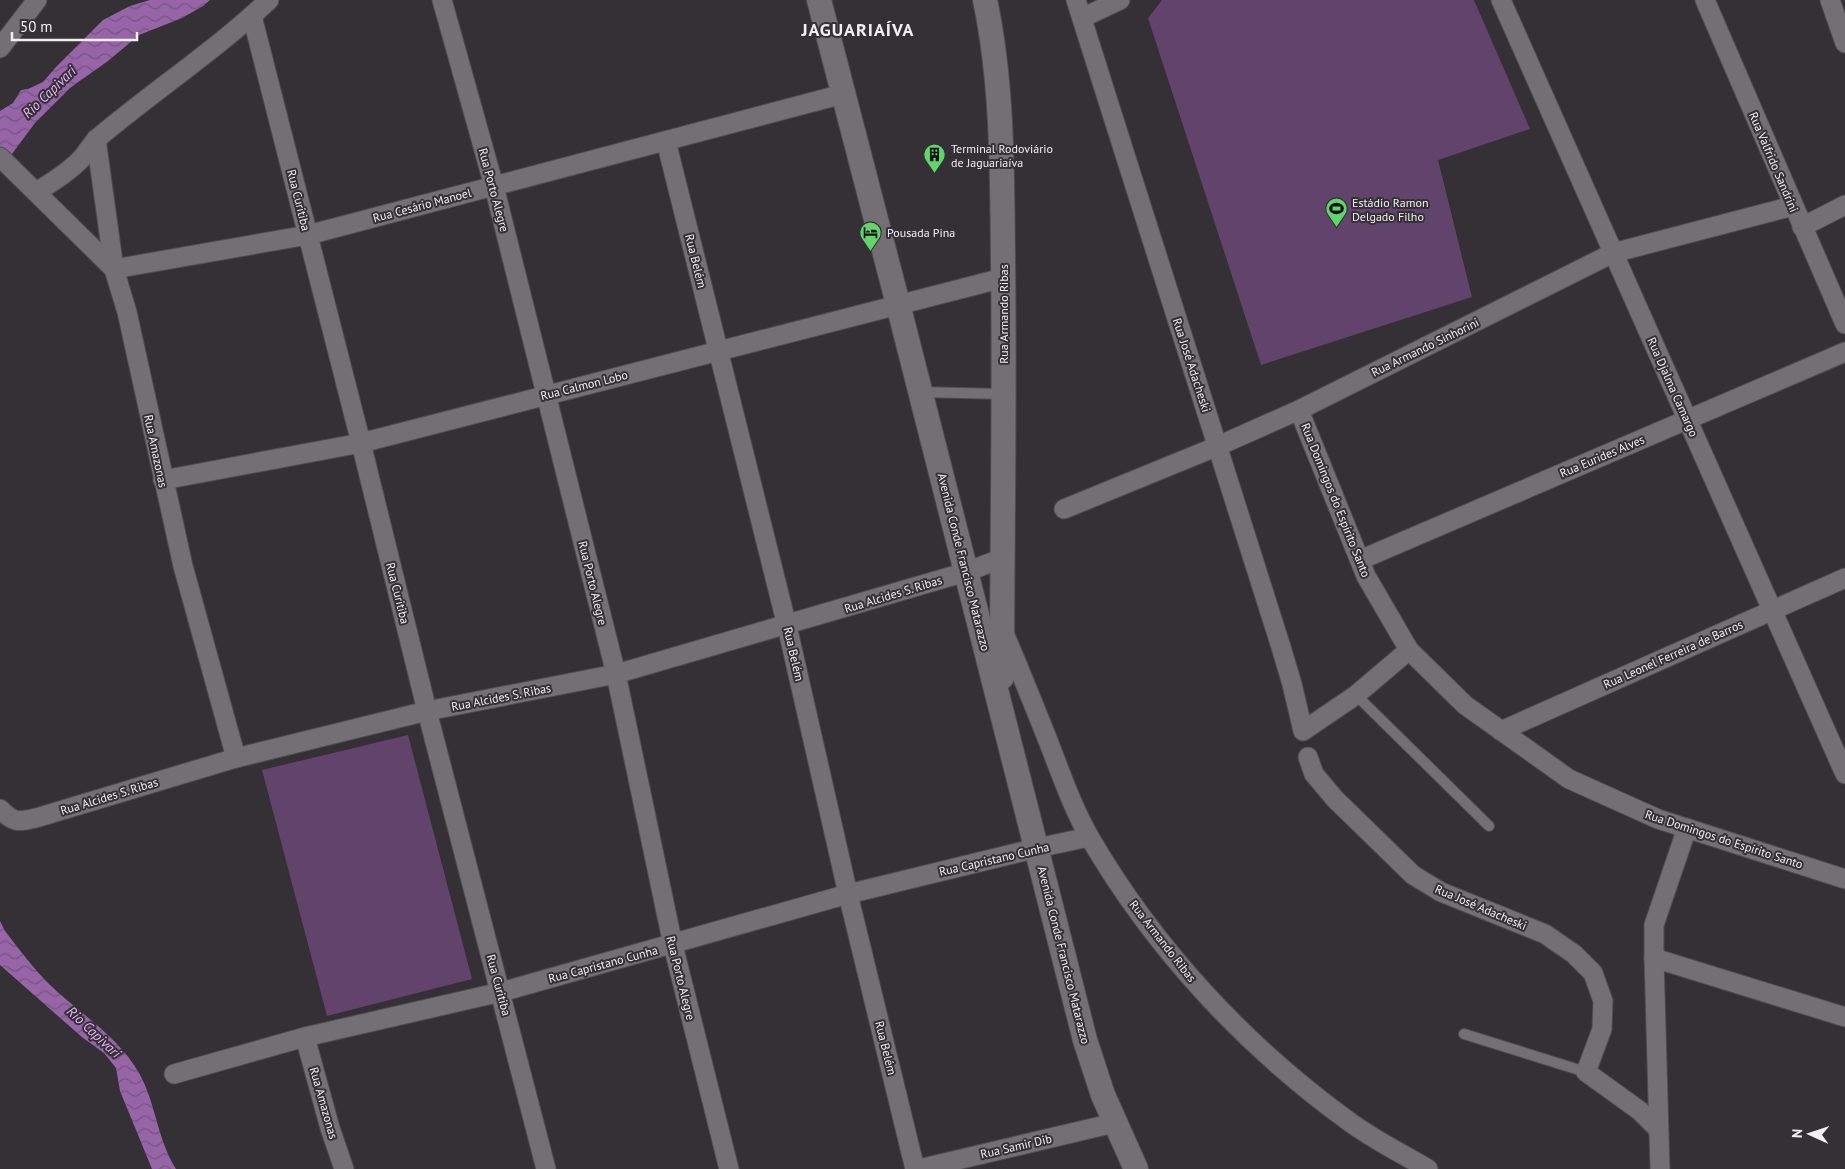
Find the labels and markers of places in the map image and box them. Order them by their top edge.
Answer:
place label: Terminal Rodoviário de Jaguariaíva [951,141,1053,170]
building icon: Terminal Rodoviário de Jaguariaíva [923,143,947,174]
place label: Estádio Ramon Delgado Filho [1352,195,1429,224]
sports icon: Estádio Ramon Delgado Filho [1324,197,1348,228]
hotel icon: Pousada Pina [859,220,883,251]
place label: Pousada Pina [887,225,955,240]

